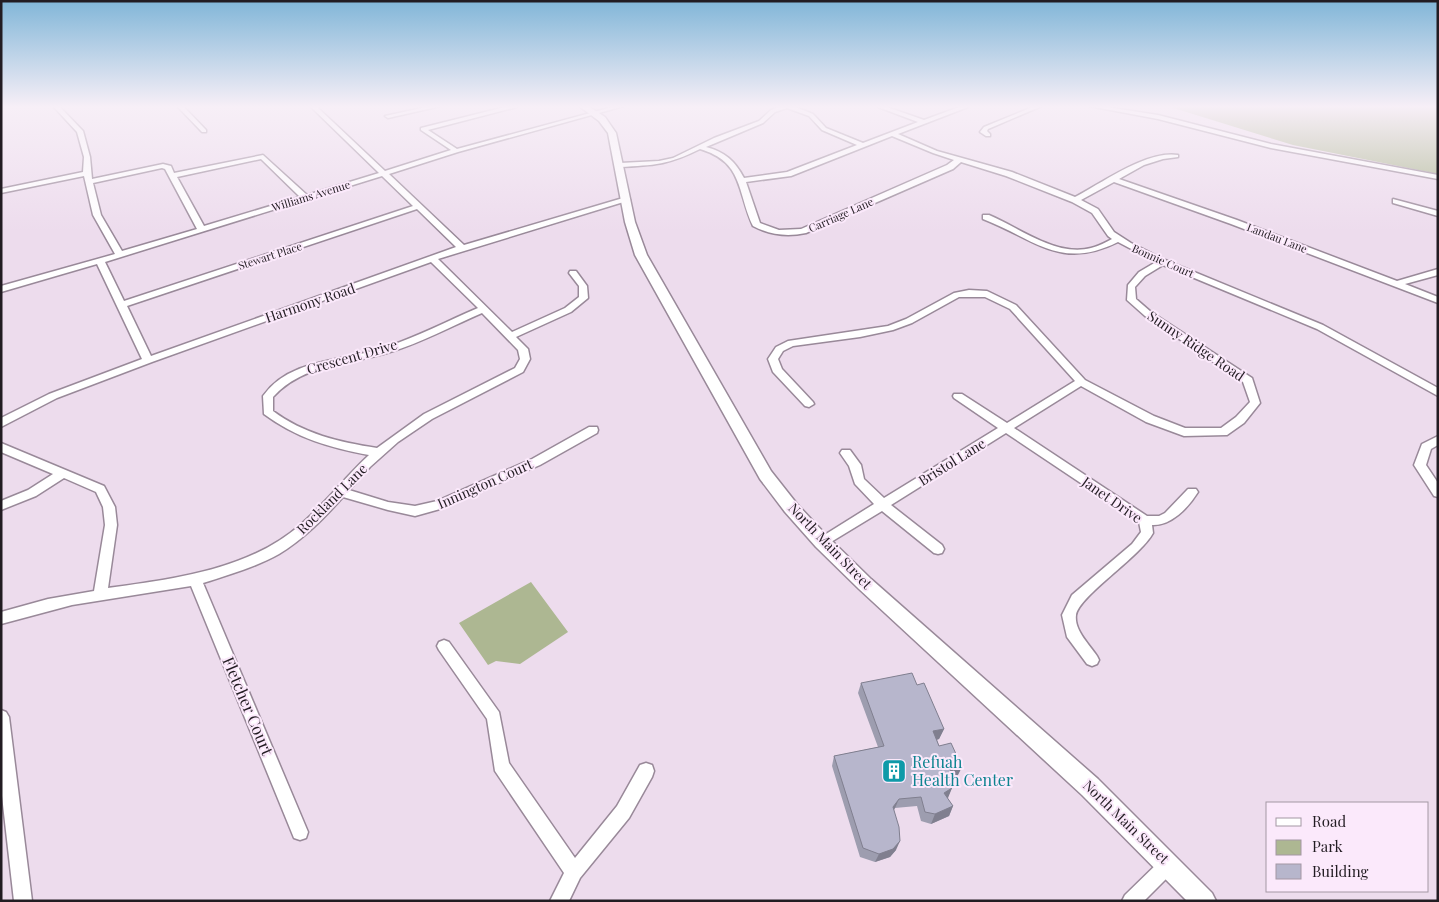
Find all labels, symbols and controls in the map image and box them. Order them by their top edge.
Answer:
street label: Williams Avenue [269,176,352,215]
street label: Carriage Lane [806,193,876,236]
street label: Landau Lane [1245,219,1310,256]
street label: Stewart Place [236,238,304,273]
street label: Bonnie Court [1130,240,1197,281]
street label: Harmony Road [262,278,357,327]
street label: Sunny Ridge Road [1144,306,1249,385]
street label: Crescent Drive [304,334,399,379]
street label: Bristol Lane [915,433,989,490]
street label: Innington Court [434,454,536,513]
street label: Rockland Lane [292,459,371,538]
street label: Janet Drive [1078,471,1146,527]
street label: North Main Street [784,498,877,594]
street label: Fletcher Court [218,653,279,759]
place label: Refuah Health Center [912,751,1013,790]
building icon: Refuah Health Center [881,758,907,784]
street label: North Main Street [1079,776,1174,868]
legend [1266,802,1429,892]
text: Road [1312,811,1346,831]
text: Park [1312,836,1344,856]
text: Building [1312,861,1369,881]

